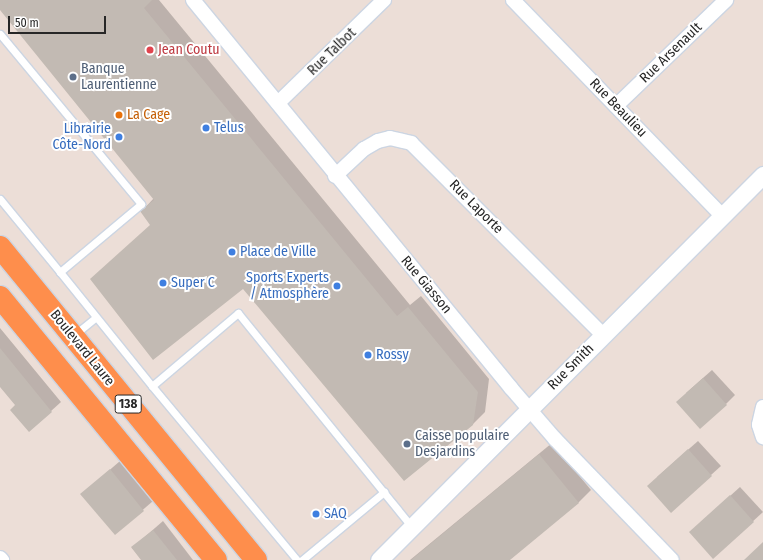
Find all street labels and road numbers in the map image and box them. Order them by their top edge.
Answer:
street label: Rue Arsenault [636,19,706,87]
street label: Rue Talbot [304,25,360,79]
street label: Rue Beaulieu [586,75,650,141]
street label: Rue Laporte [446,177,506,237]
street label: Rue Giasson [397,253,455,317]
street label: Boulevard Laure [46,307,118,389]
street label: Rue Smith [544,340,598,394]
road number: 138 [114,393,142,415]

